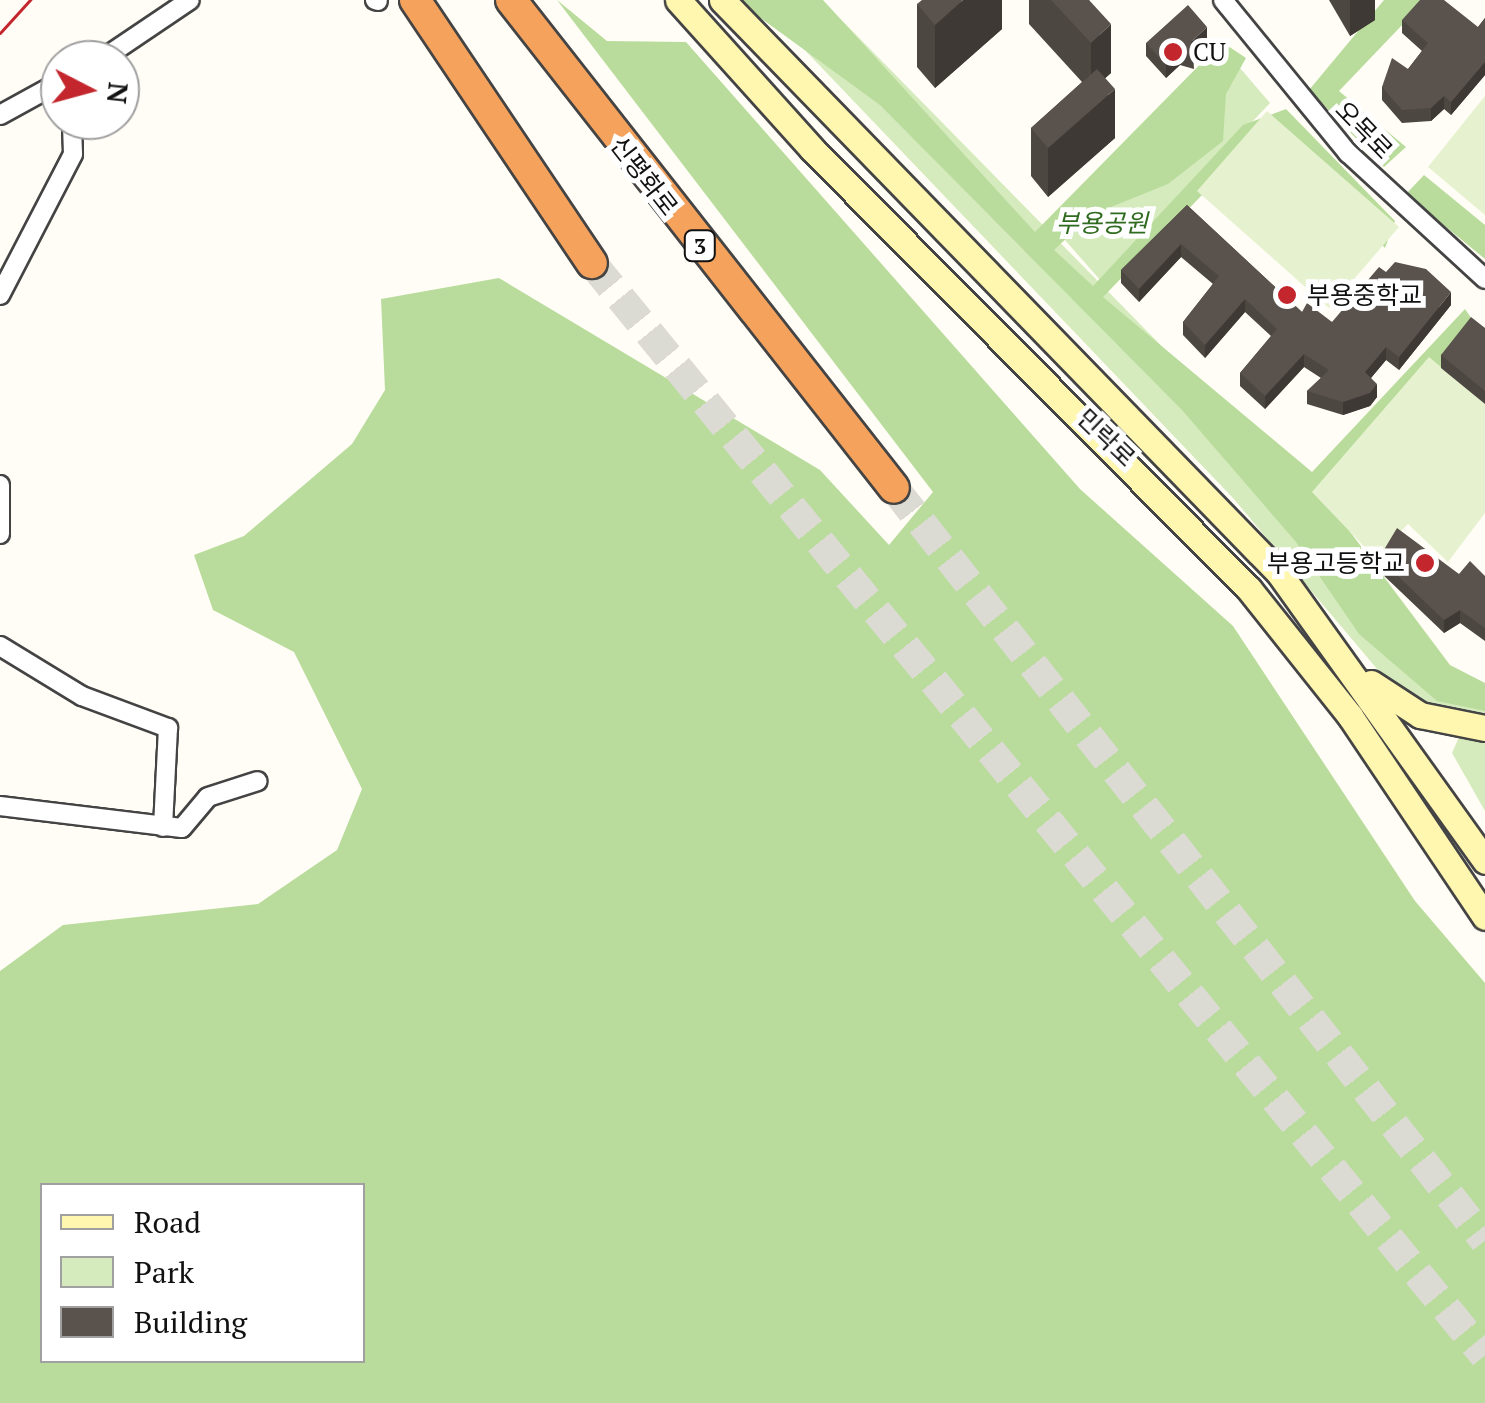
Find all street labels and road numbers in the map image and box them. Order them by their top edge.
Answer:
street label: 오목로 [1329,95,1399,165]
street label: 신평화로 [604,131,684,221]
road number: 3 [682,229,718,263]
street label: 민락로 [1071,403,1141,473]

